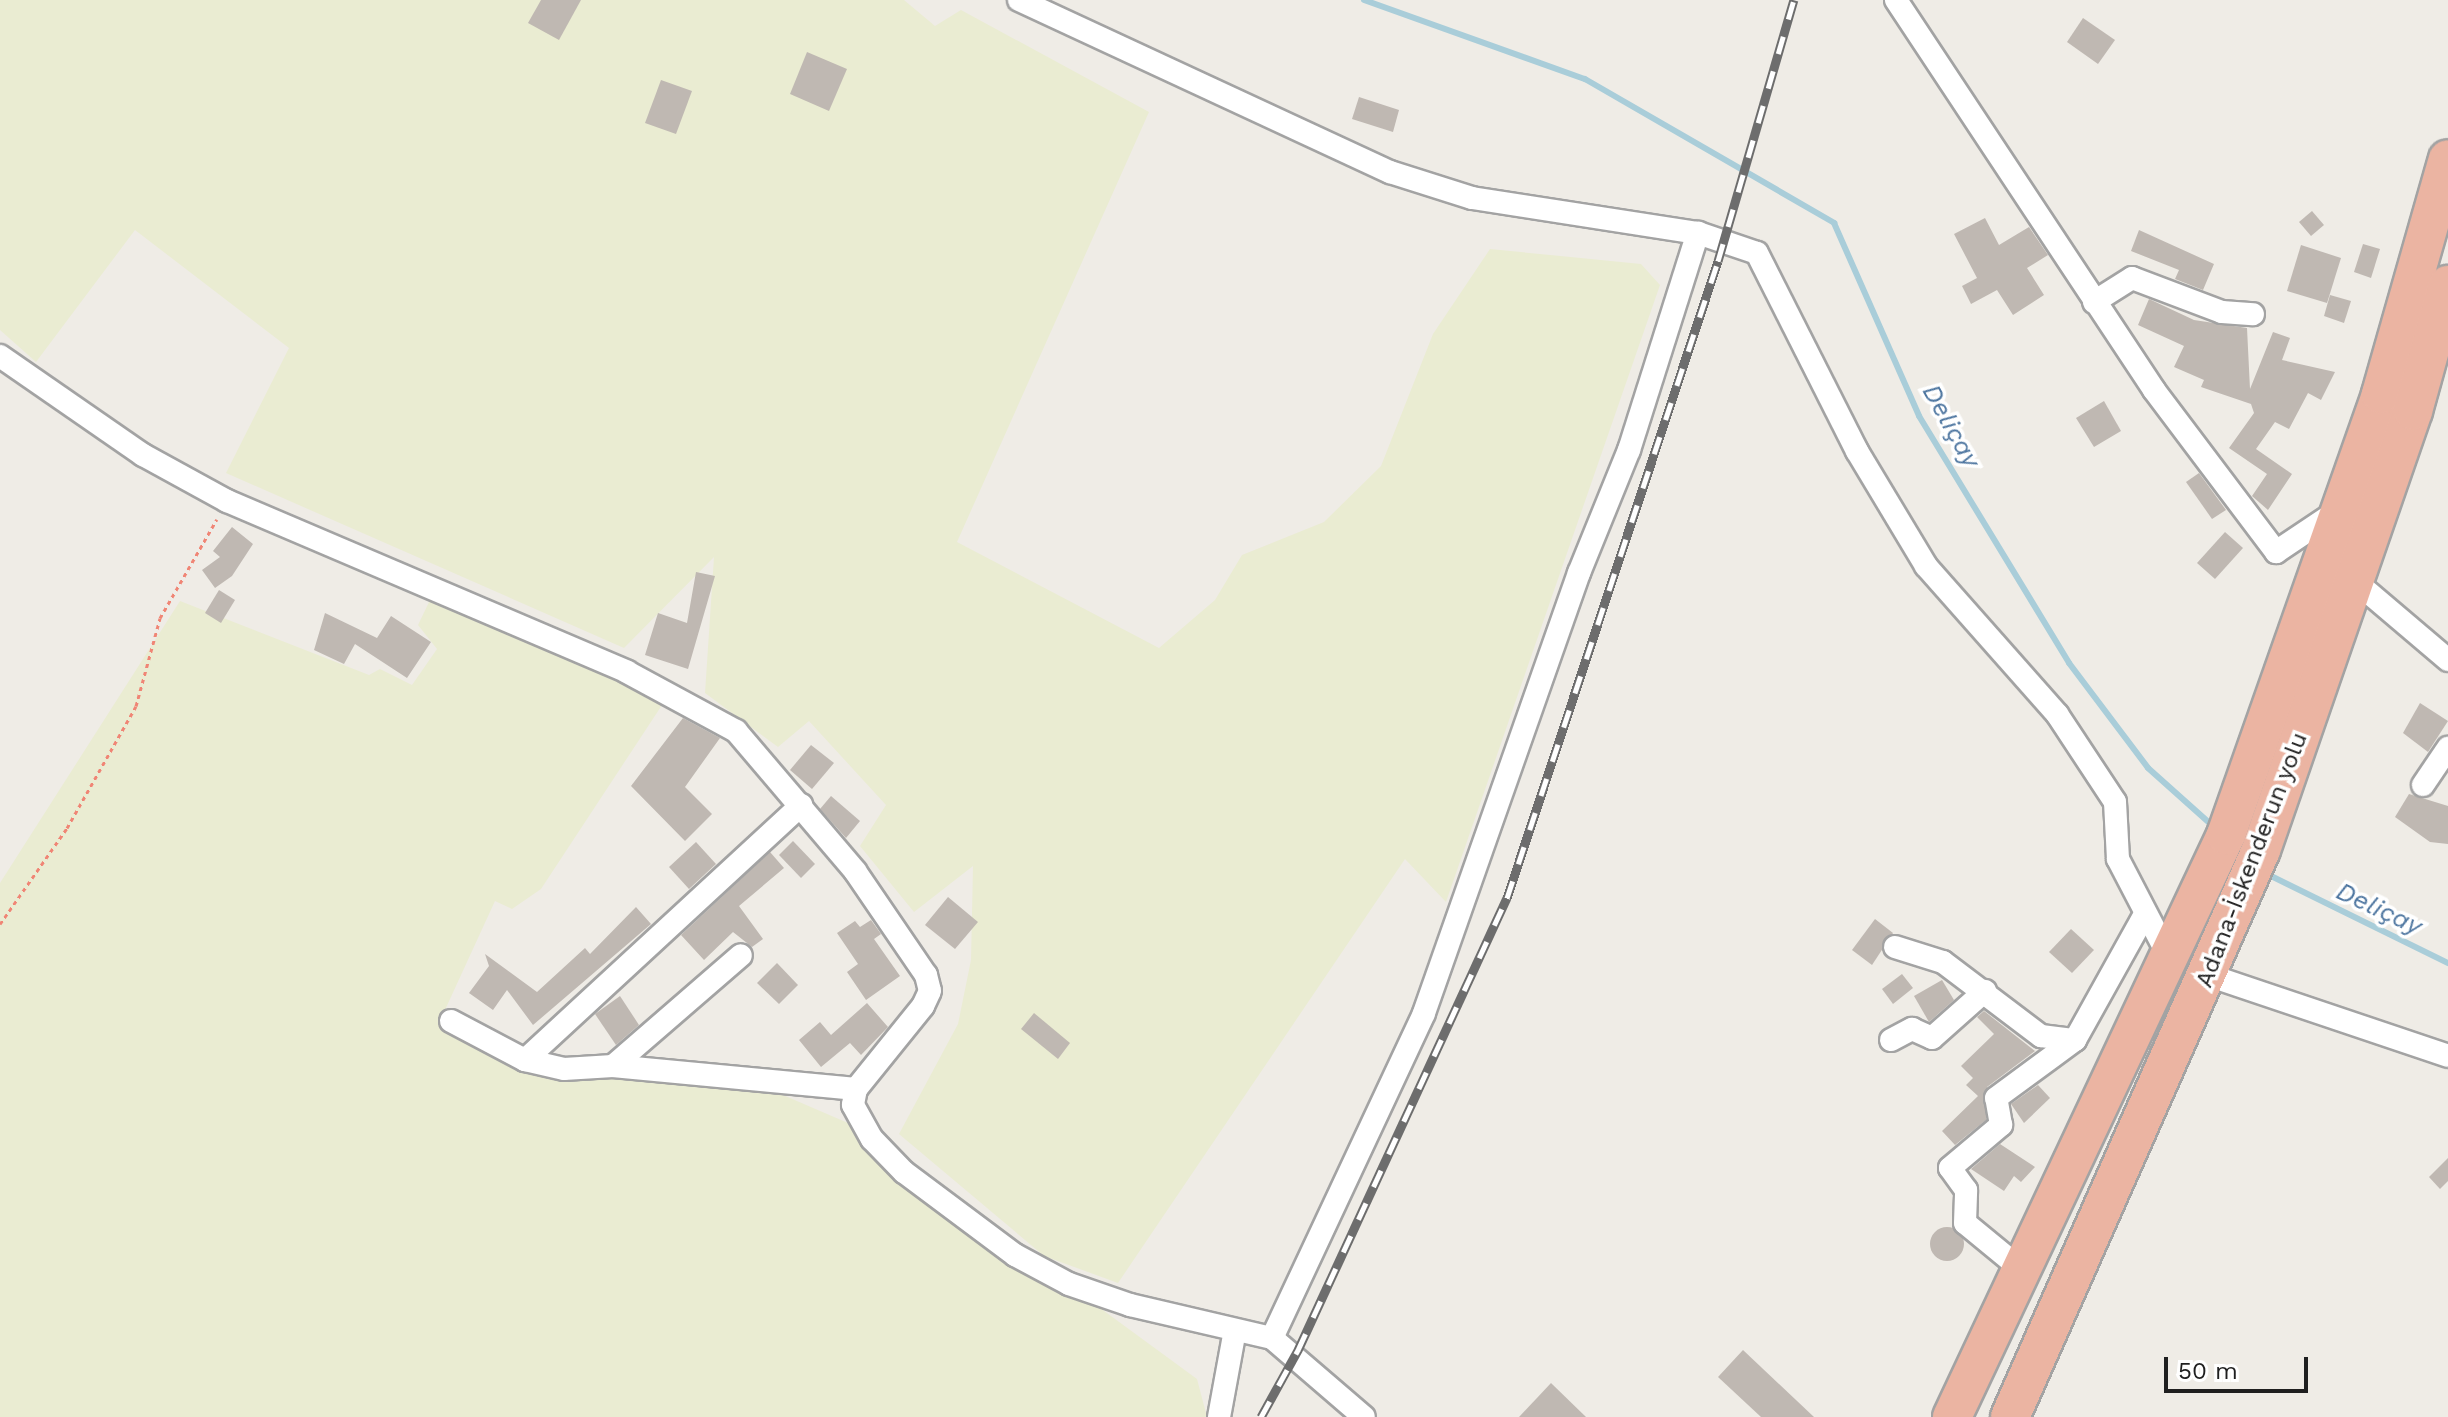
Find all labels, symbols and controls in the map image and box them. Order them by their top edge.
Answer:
water label: Deliçay [1915,379,1987,473]
street label: Adana-İskenderun yolu [2190,728,2314,992]
water label: Deliçay [2331,876,2427,942]
scale bar [2168,1341,2312,1391]
text: 50 m [2178,1357,2238,1385]

